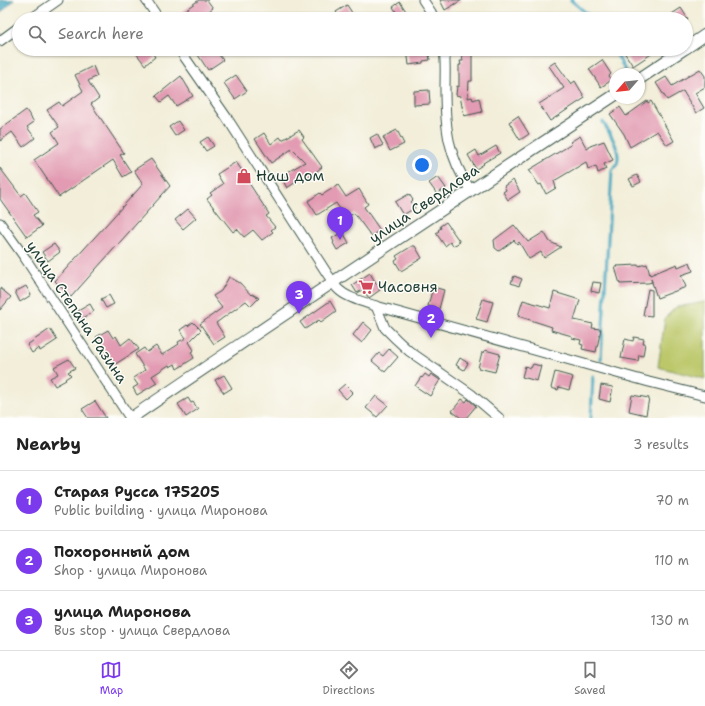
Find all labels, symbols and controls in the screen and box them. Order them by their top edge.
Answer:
search box [12,12,693,56]
icon: search [26,23,48,45]
text: Search here [58,24,144,44]
north arrow [609,68,645,104]
your location [412,155,432,175]
street label: улица Свердлова [365,160,483,248]
place label: Наш дом [256,166,325,186]
shop icon: Наш дом [235,167,253,185]
pin: 1 [327,207,353,240]
street label: улица Степана Разина [22,237,133,388]
place label: Часовня [378,277,438,297]
supermarket icon: Часовня [357,278,375,296]
pin: 3 [286,281,312,314]
pin: 2 [418,305,444,338]
text: Nearby [16,433,81,455]
text: 3 results [633,436,689,453]
text: Старая Русса 175205 [54,482,220,502]
text: 1 [26,492,32,509]
text: 70 m [655,492,689,509]
text: Public building · улица Миронова [54,502,267,519]
text: Похоронный дом [54,542,190,562]
text: 2 [24,552,34,569]
text: 110 m [654,552,689,569]
text: Shop · улица Миронова [54,562,207,579]
text: улица Миронова [54,602,191,622]
text: 3 [24,612,34,629]
text: 130 m [651,612,689,629]
text: Bus stop · улица Свердлова [54,622,230,639]
tab: Map [100,659,123,698]
tab: Directions [322,659,375,698]
tab: Saved [574,659,605,698]

